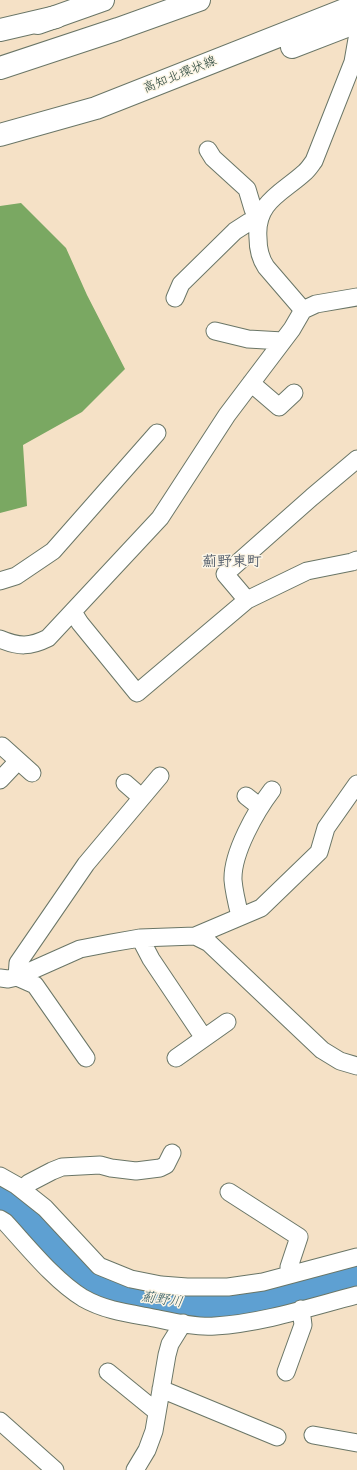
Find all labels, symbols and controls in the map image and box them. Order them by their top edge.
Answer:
street label: 高知北環状線 [141,53,219,97]
district label: 薊野東町 [202,553,262,571]
water label: 薊野川 [140,1288,184,1312]

